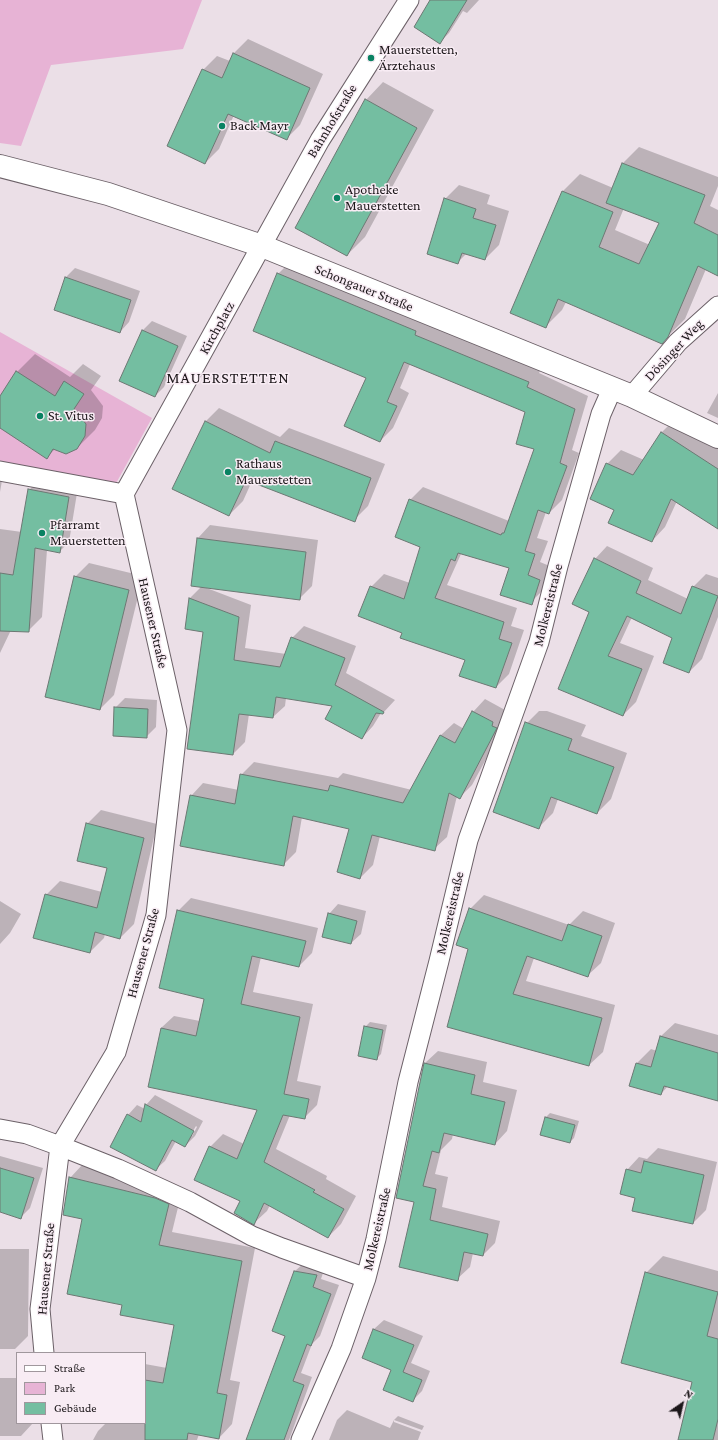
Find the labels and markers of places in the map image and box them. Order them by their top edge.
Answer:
place label: Mauerstetten, Ärztehaus [379,42,458,74]
marker: Mauerstetten, Ärztehaus [366,53,376,63]
place label: Back Mayr [230,118,289,134]
marker: Back Mayr [217,121,227,131]
place label: Apotheke Mauerstetten [345,182,421,214]
marker: Apotheke Mauerstetten [332,193,342,203]
place label: St. Vitus [48,408,94,424]
marker: St. Vitus [35,411,45,421]
place label: Rathaus Mauerstetten [236,456,312,488]
marker: Rathaus Mauerstetten [223,467,233,477]
place label: Pfarramt Mauerstetten [50,517,126,550]
marker: Pfarramt Mauerstetten [37,528,47,538]

